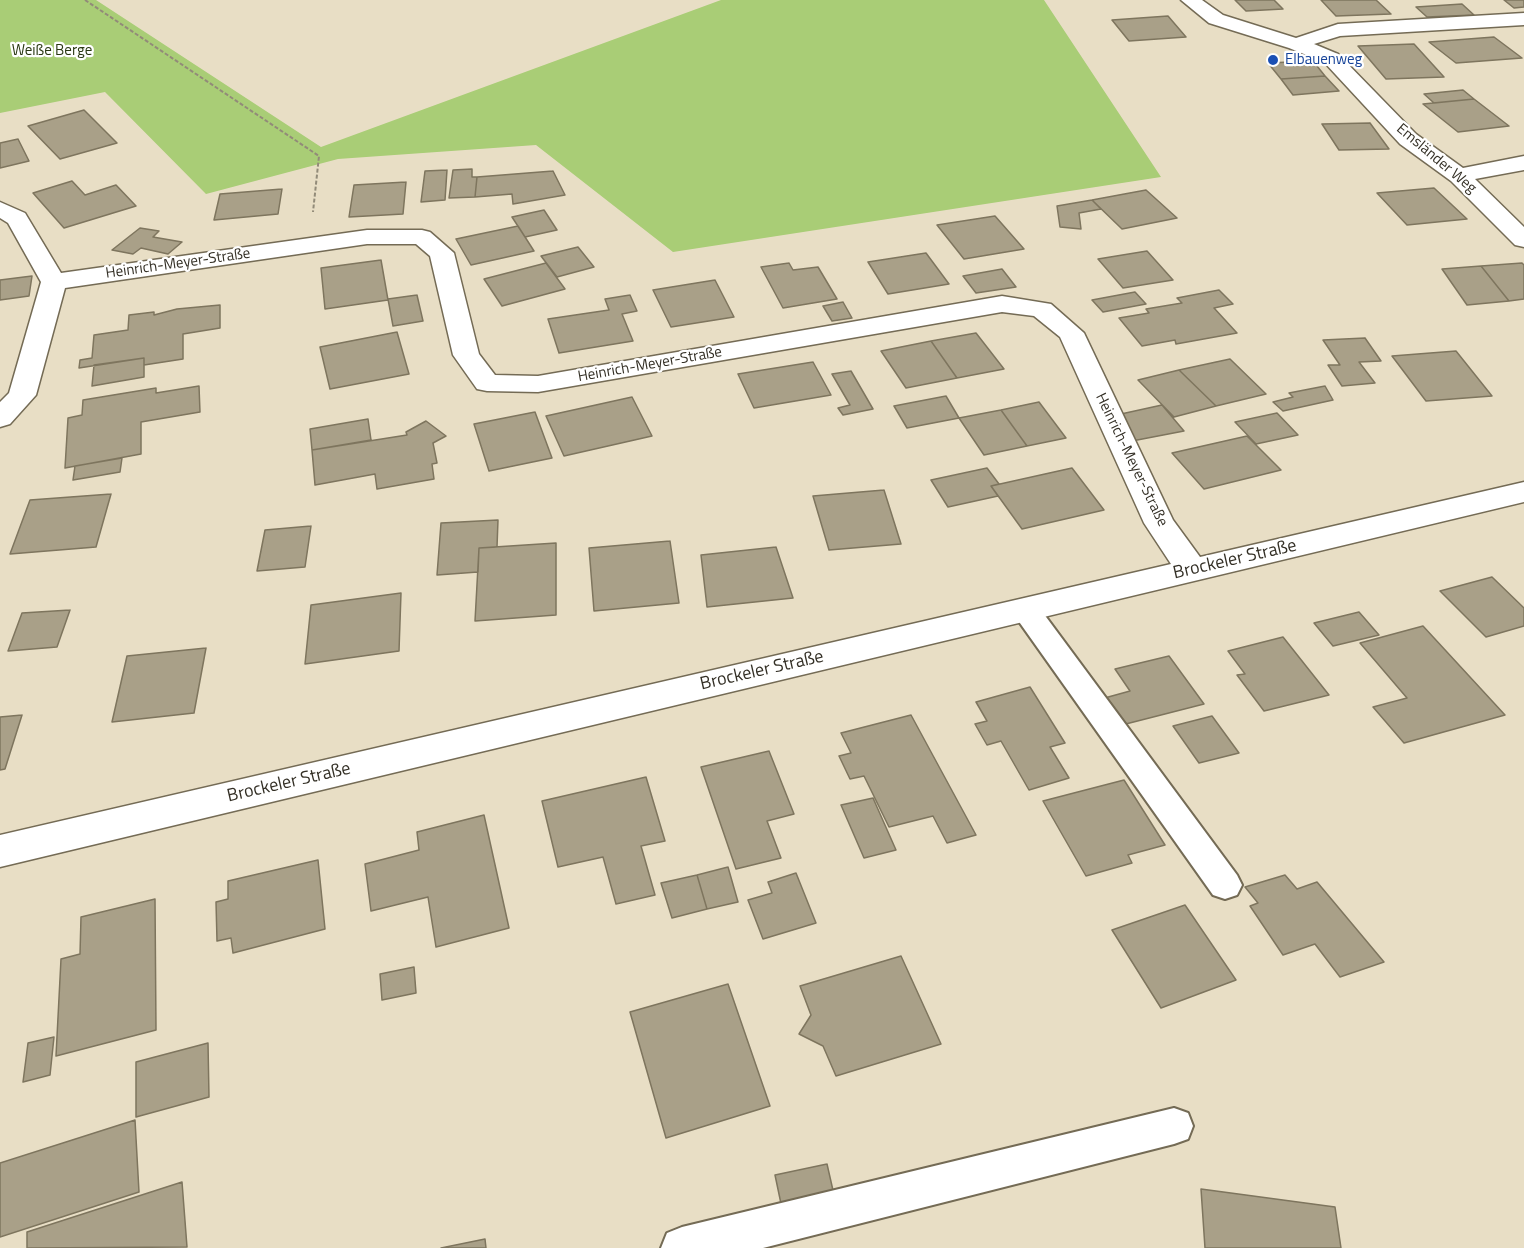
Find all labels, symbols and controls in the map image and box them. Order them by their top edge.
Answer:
park label: Weiße Berge [12,42,92,60]
place label: Elbauenweg [1285,51,1362,69]
marker: Elbauenweg [1266,53,1280,67]
street label: Emsländer Weg [1392,120,1480,198]
street label: Heinrich-Meyer-Straße [104,245,252,283]
street label: Heinrich-Meyer-Straße [577,343,723,387]
street label: Heinrich-Meyer-Straße [1091,390,1171,530]
street label: Brockeler Straße [1171,535,1299,585]
street label: Brockeler Straße [698,646,826,696]
street label: Brockeler Straße [225,758,353,808]

